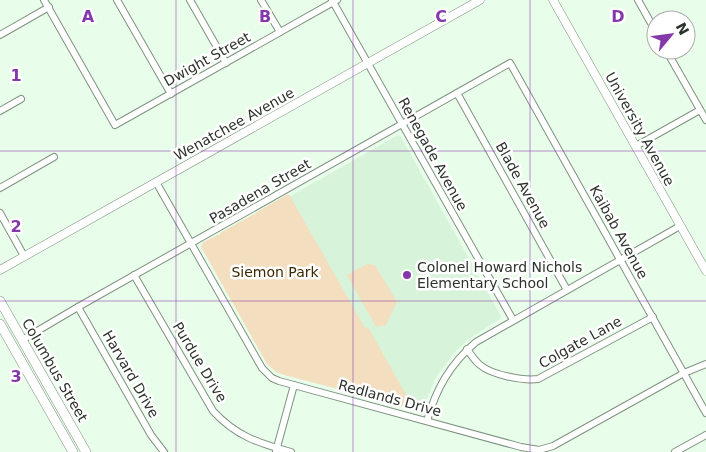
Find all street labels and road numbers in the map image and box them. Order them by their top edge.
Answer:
street label: Dwight Street [161,28,253,89]
street label: University Avenue [602,70,678,188]
street label: Wenatchee Avenue [171,84,297,164]
street label: Renegade Avenue [395,95,471,213]
street label: Blade Avenue [493,139,553,231]
street label: Pasadena Street [207,155,314,226]
street label: Kaibab Avenue [587,183,651,281]
street label: Colgate Lane [536,313,624,371]
street label: Columbus Street [19,315,91,425]
street label: Purdue Drive [170,319,230,405]
street label: Harvard Drive [100,328,162,420]
street label: Redlands Drive [337,377,443,419]

